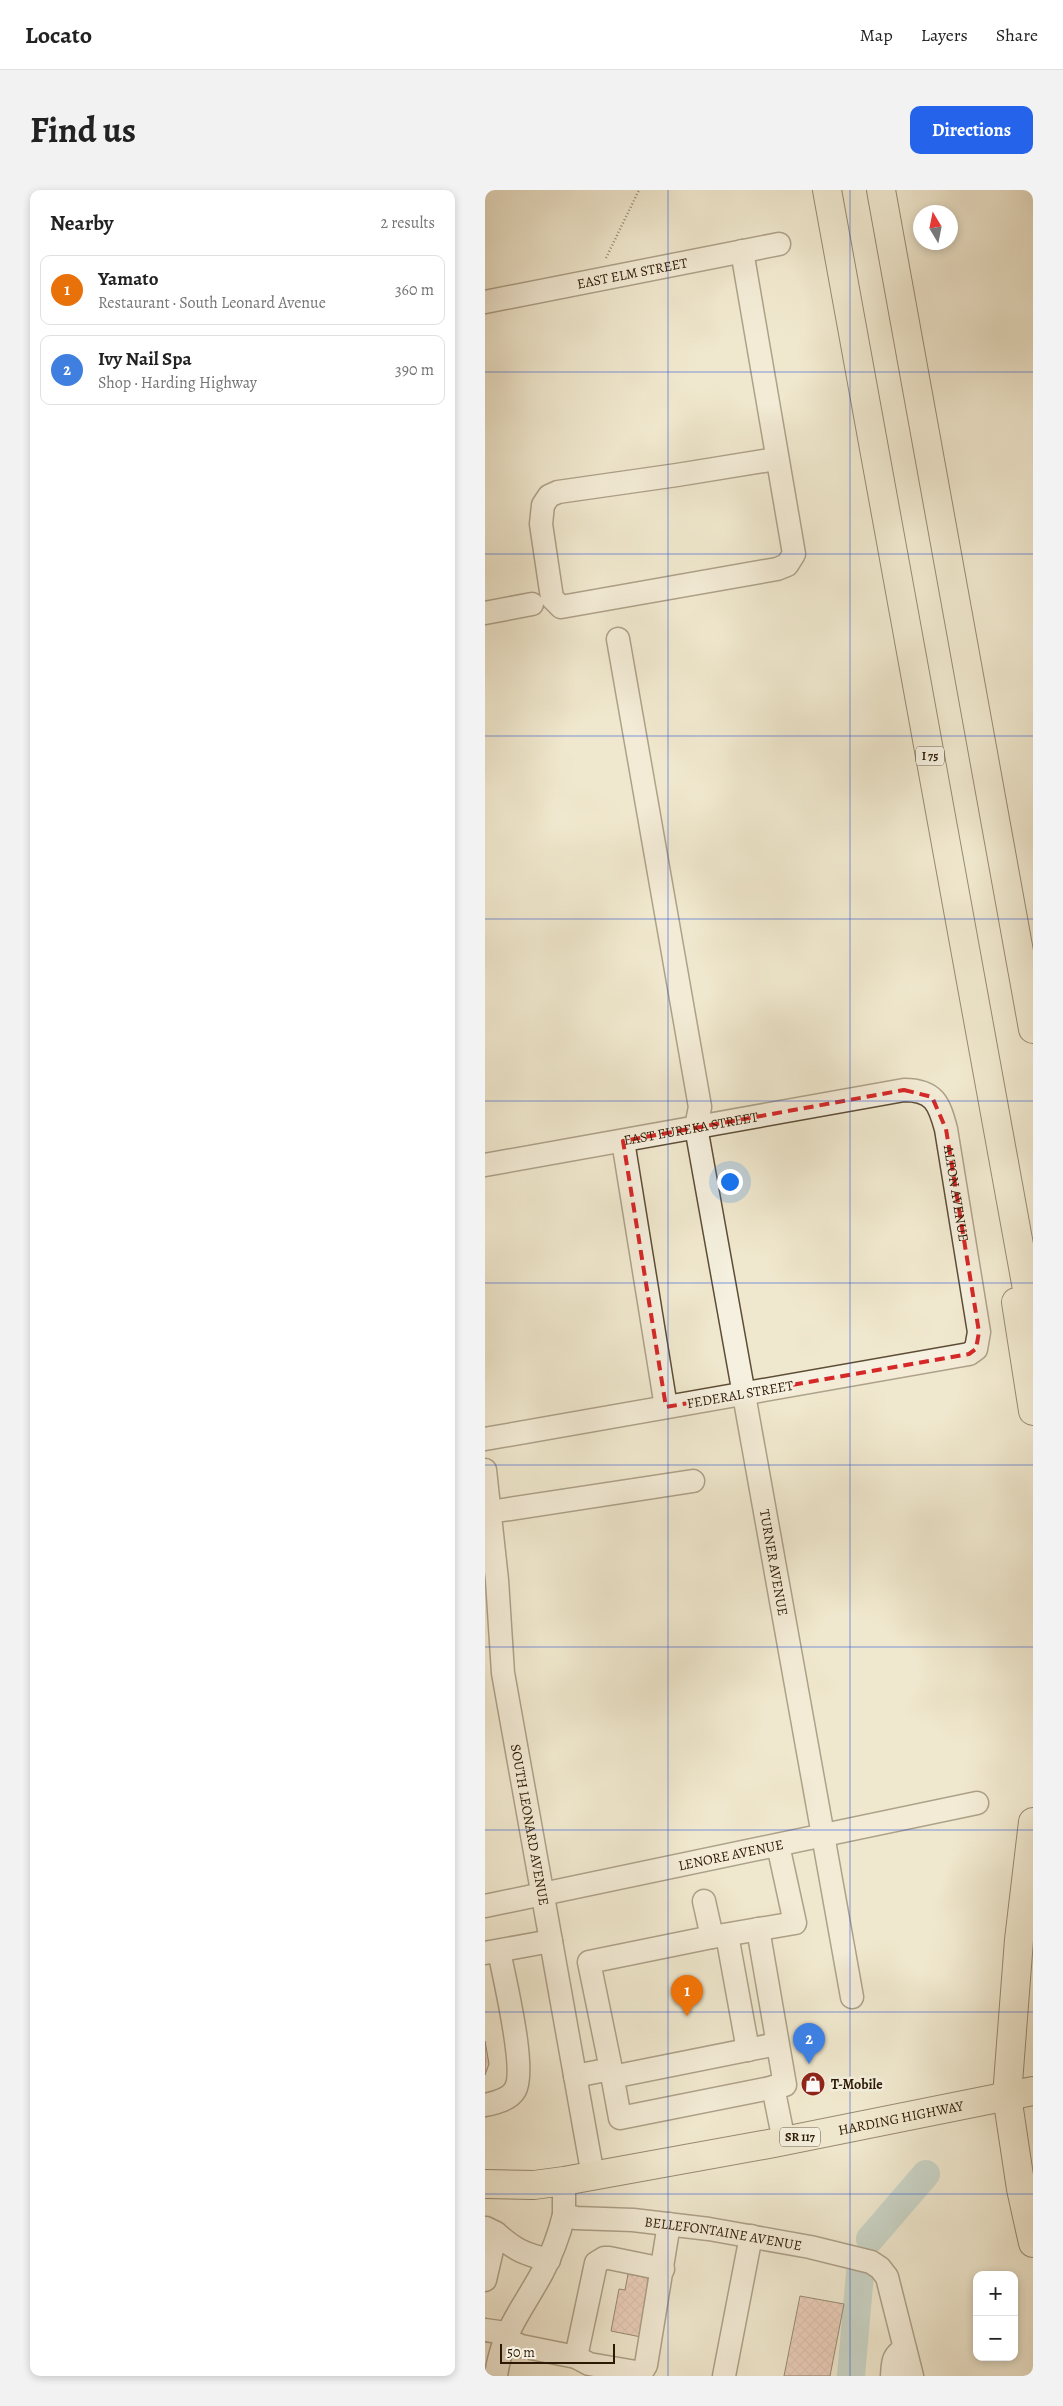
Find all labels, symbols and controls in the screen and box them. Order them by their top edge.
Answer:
text: Locato [25,19,92,51]
text: Map [860,23,893,47]
text: Layers [921,23,968,47]
text: Share [996,23,1038,47]
text: Find us [30,106,136,154]
button: Directions [910,106,1033,154]
north arrow [913,205,958,250]
text: Nearby [50,209,113,237]
text: 2 results [380,212,435,234]
street label: EAST ELM STREET [575,253,689,294]
text: Yamato [98,266,158,292]
text: 1 [64,279,70,301]
text: 360 m [395,279,434,301]
text: Restaurant · South Leonard Avenue [98,292,326,314]
text: Ivy Nail Spa [98,346,192,372]
text: 2 [63,359,71,381]
text: 390 m [395,359,434,381]
text: Shop · Harding Highway [98,372,257,394]
road number: I 75 [916,746,944,766]
street label: EAST EUREKA STREET [622,1107,760,1150]
street label: ALTON AVENUE [939,1143,973,1243]
your location [717,1169,743,1195]
street label: FEDERAL STREET [685,1376,795,1413]
street label: TURNER AVENUE [755,1508,792,1617]
street label: SOUTH LEONARD AVENUE [506,1743,553,1907]
street label: LENORE AVENUE [677,1835,785,1875]
pin: 1 [671,1975,703,2016]
pin: 2 [793,2023,825,2064]
shop icon: T-Mobile [800,2071,826,2097]
place label: T-Mobile [831,2075,883,2094]
street label: HARDING HIGHWAY [837,2096,966,2140]
road number: SR 117 [780,2128,820,2146]
street label: BELLEFONTAINE AVENUE [643,2212,803,2255]
map controls [973,2271,1018,2361]
button: + [973,2271,1018,2316]
button: − [973,2316,1018,2361]
scale bar [500,2341,615,2364]
text: 50 m [507,2343,535,2362]

